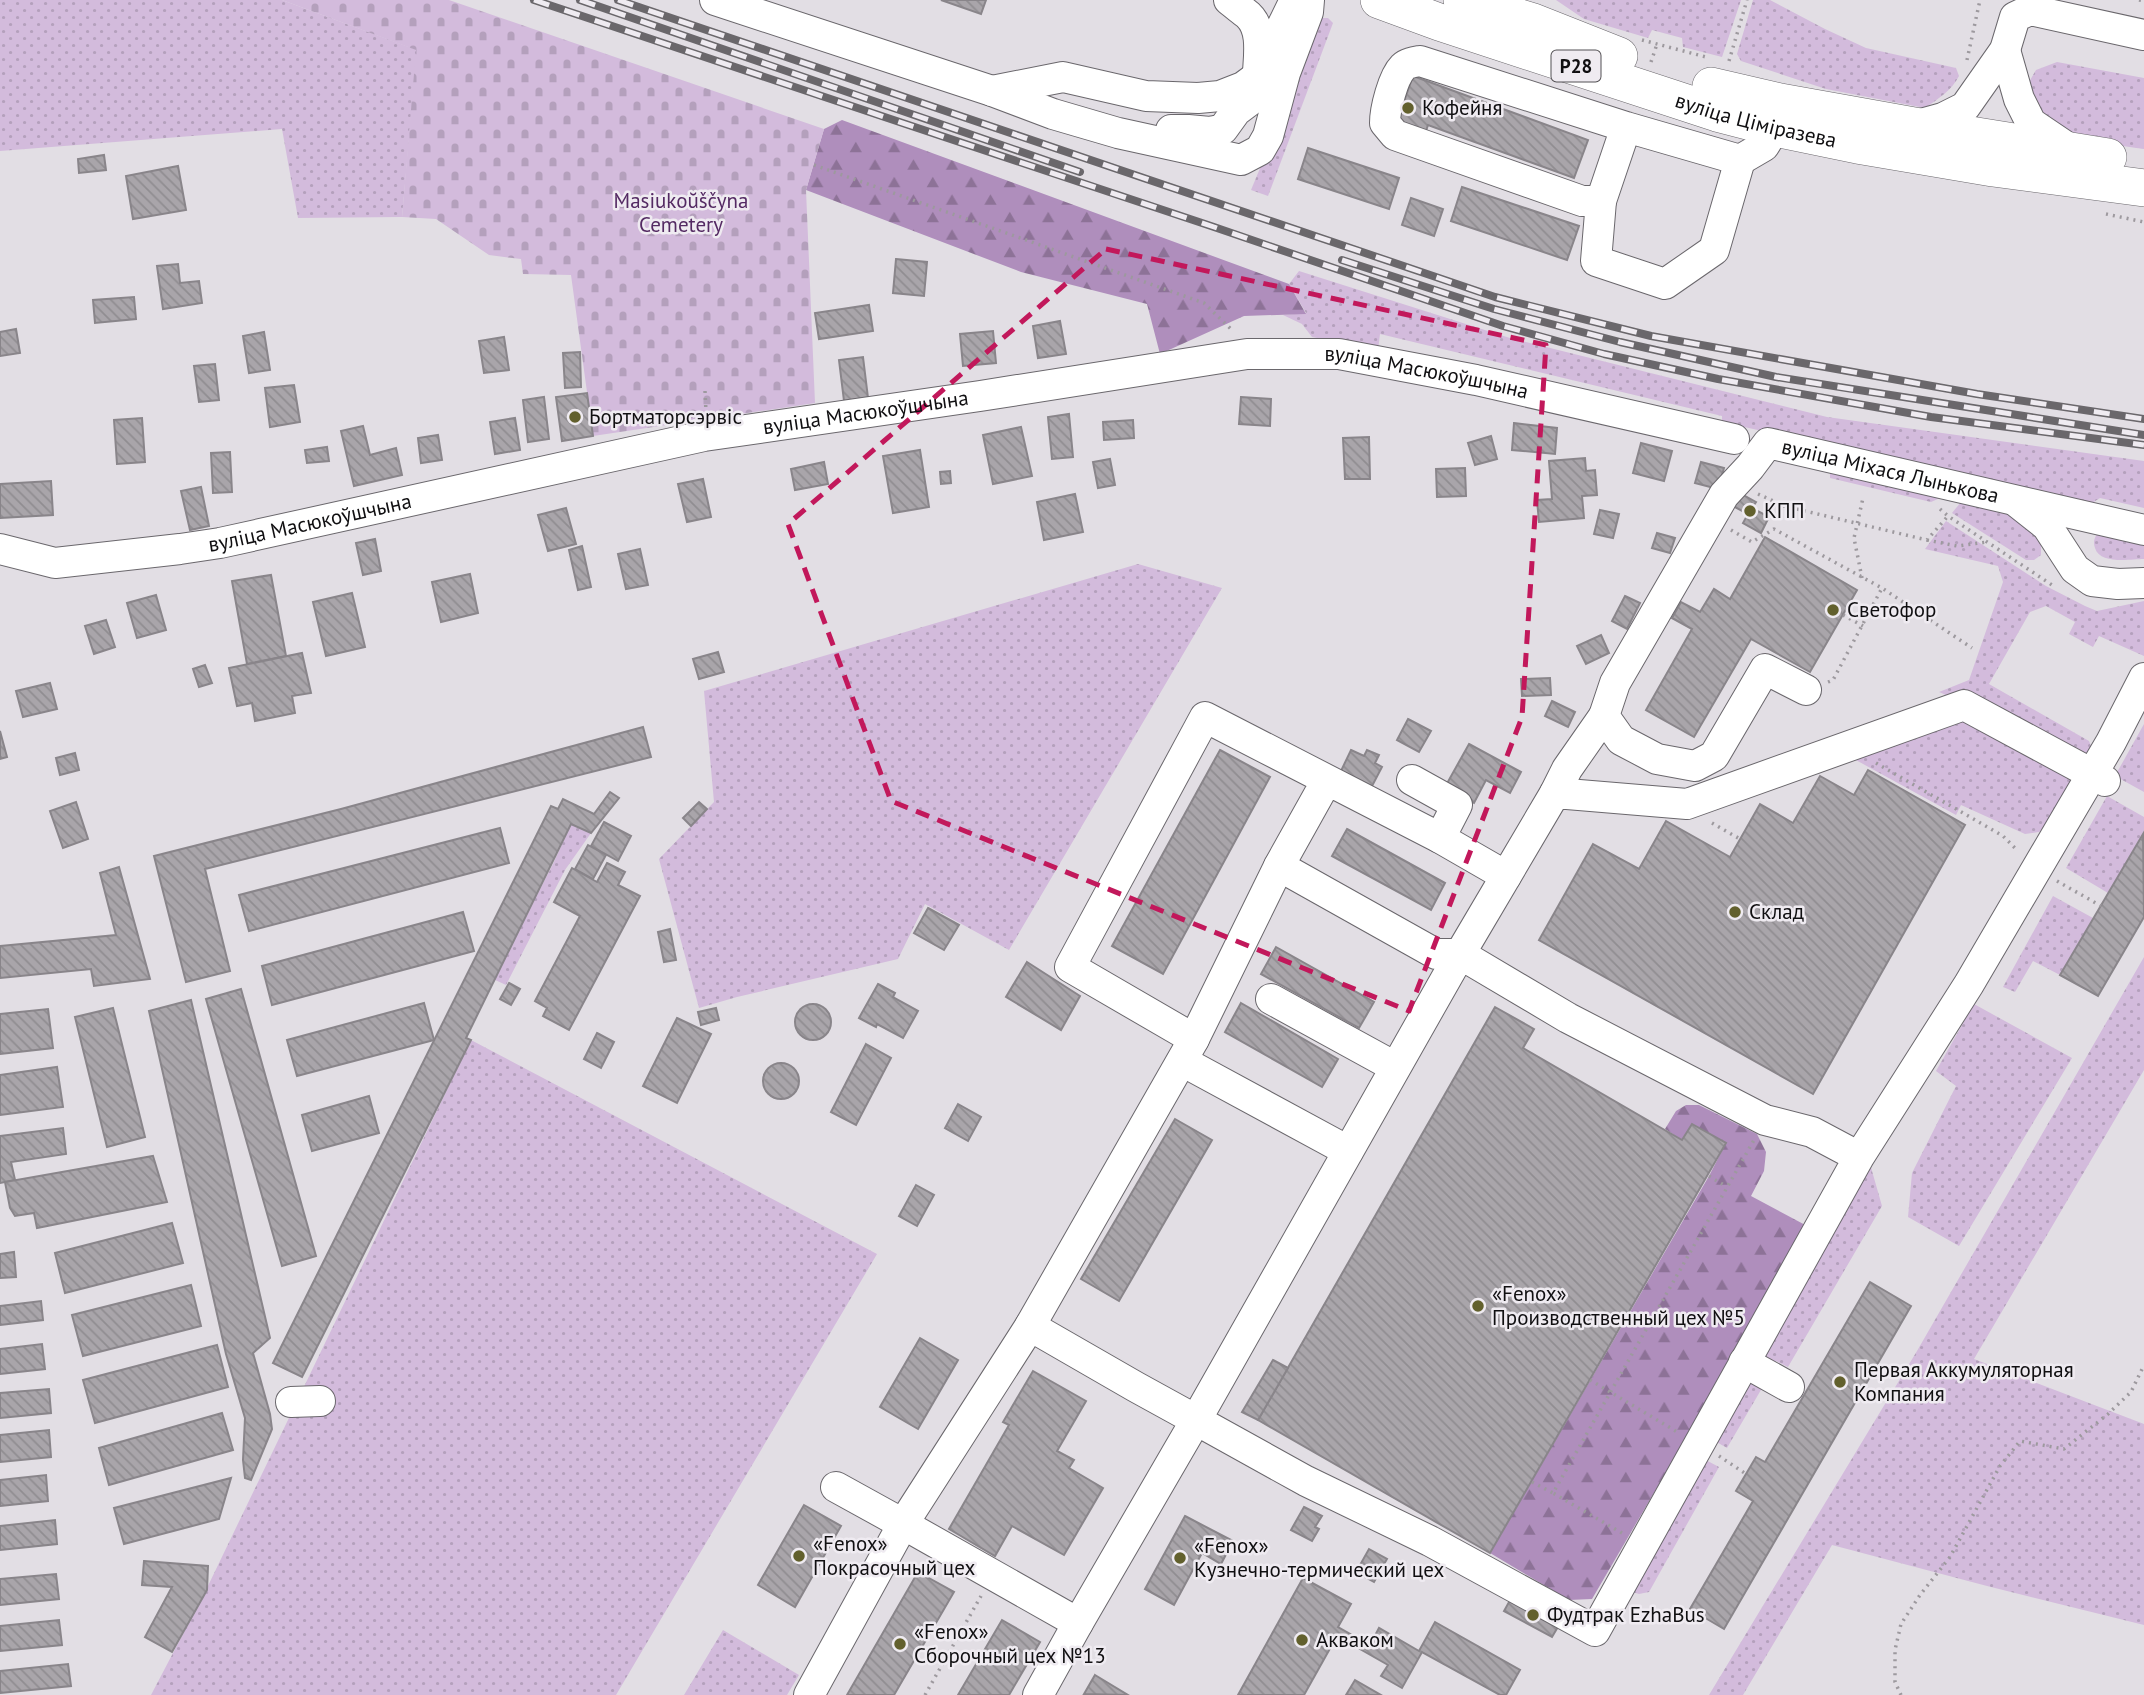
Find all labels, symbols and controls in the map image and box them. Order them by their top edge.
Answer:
road number: Р28 [1552,50,1600,82]
street label: вуліца Ціміразева [1672,86,1839,153]
place label: Кофейня [1422,94,1502,121]
marker: Кофейня [1400,100,1416,116]
park label: Masiukoŭščyna Cemetery [614,187,748,238]
street label: вуліца Масюкоўшчына [1324,339,1531,405]
street label: вуліца Масюкоўшчына [761,384,970,440]
place label: Бортматорсэрвіс [589,403,742,430]
marker: Бортматорсэрвіс [567,409,583,425]
street label: вуліца Міхася Лынькова [1779,433,2002,509]
street label: вуліца Масюкоўшчына [206,487,414,558]
place label: КПП [1764,497,1805,524]
marker: КПП [1742,503,1758,519]
place label: Светофор [1847,596,1936,623]
marker: Светофор [1825,602,1841,618]
place label: Склад [1749,898,1804,925]
marker: Склад [1727,904,1743,920]
place label: «Fenox» Производственный цех №5 [1492,1280,1745,1331]
marker: «Fenox» Производственный цех №5 [1470,1298,1486,1314]
place label: Первая Аккумуляторная Компания [1854,1356,2074,1407]
marker: Первая Аккумуляторная Компания [1832,1374,1848,1390]
place label: «Fenox» Покрасочный цех [813,1530,975,1581]
place label: «Fenox» Кузнечно-термический цех [1194,1532,1444,1583]
marker: «Fenox» Покрасочный цех [791,1548,807,1564]
marker: «Fenox» Кузнечно-термический цех [1172,1550,1188,1566]
place label: Фудтрак EzhaBus [1547,1601,1705,1628]
marker: Фудтрак EzhaBus [1525,1607,1541,1623]
place label: «Fenox» Сборочный цех №13 [914,1618,1106,1669]
place label: Акваком [1316,1626,1394,1653]
marker: Акваком [1294,1632,1310,1648]
marker: «Fenox» Сборочный цех №13 [892,1636,908,1652]

